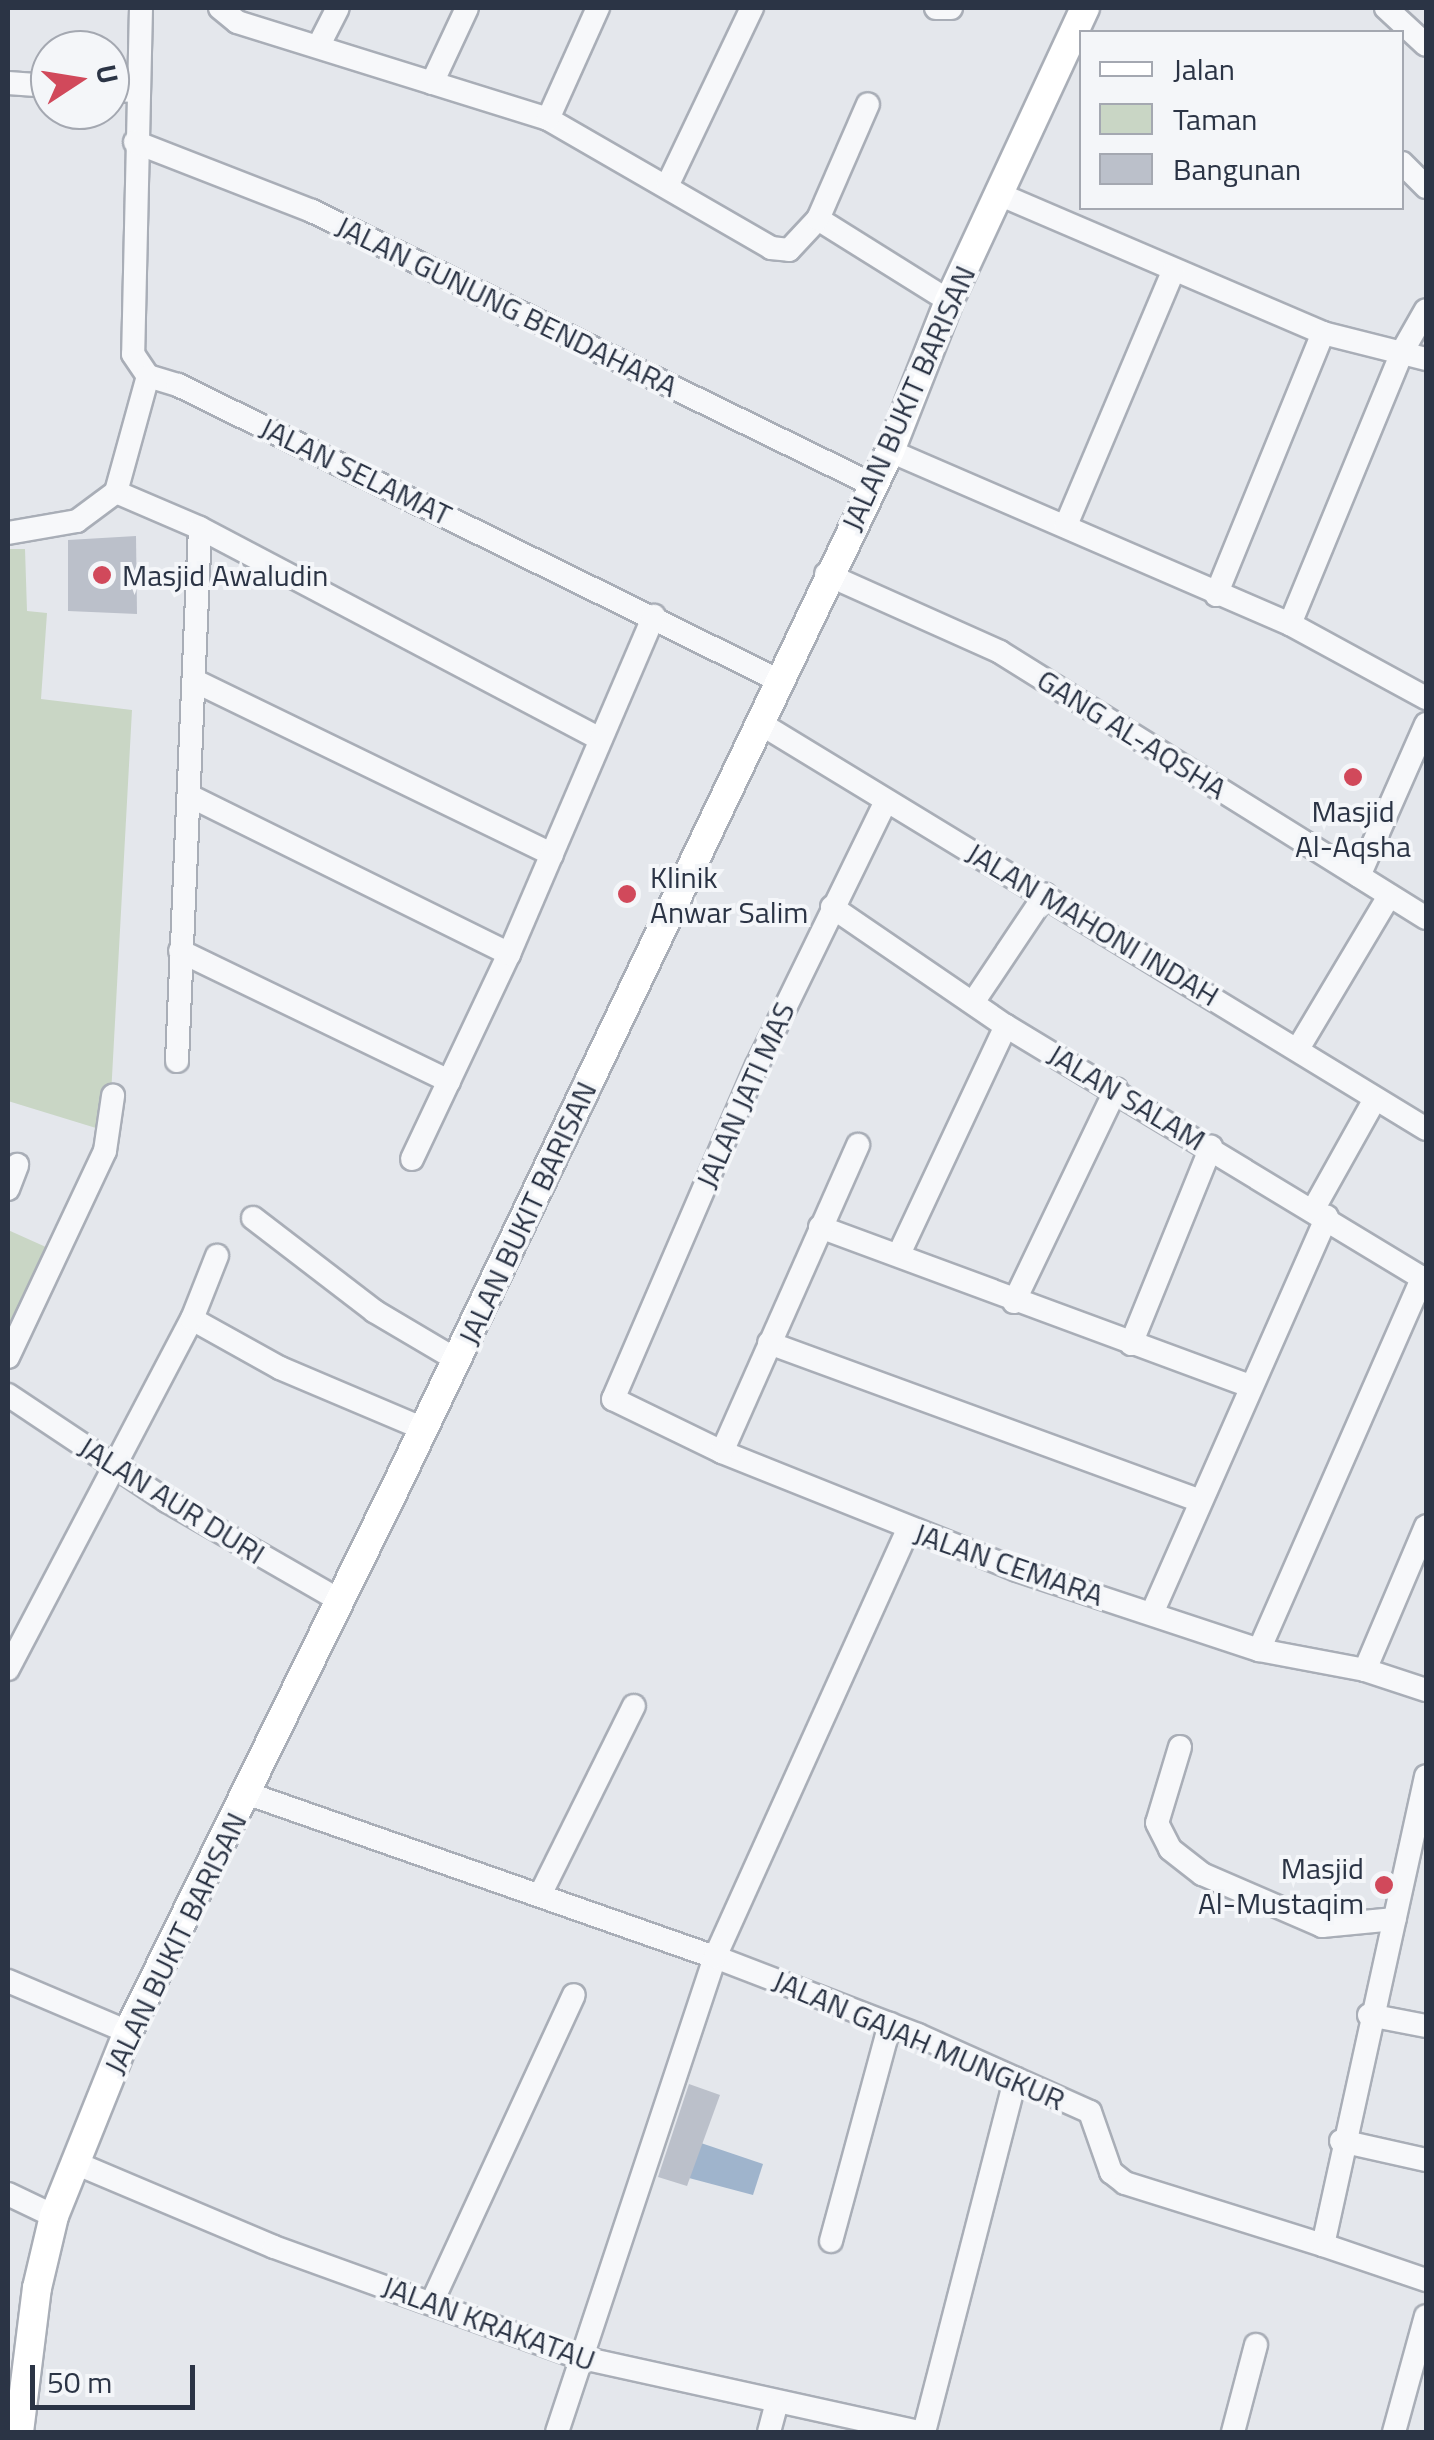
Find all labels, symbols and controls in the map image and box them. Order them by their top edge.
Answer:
north arrow [30,30,130,130]
legend [1079,30,1404,210]
text: Jalan [1173,46,1235,92]
text: U [85,61,131,88]
text: Taman [1173,96,1257,142]
text: Bangunan [1173,146,1301,192]
street label: JALAN GUNUNG BENDAHARA [331,208,683,404]
street label: JALAN BUKIT BARISAN [833,260,983,536]
street label: JALAN SELAMAT [255,409,457,533]
place label: Masjid Awaludin [122,557,328,593]
marker: Masjid Awaludin [91,564,113,586]
street label: GANG AL-AQSHA [1031,661,1233,807]
marker: Masjid Al-Aqsha [1342,766,1364,788]
place label: Masjid Al-Aqsha [1295,793,1411,864]
street label: JALAN MAHONI INDAH [960,834,1226,1014]
place label: Klinik Anwar Salim [650,859,808,930]
marker: Klinik Anwar Salim [614,881,640,907]
street label: JALAN JATI MAS [688,996,802,1194]
street label: JALAN SALAM [1042,1036,1212,1158]
street label: JALAN BUKIT BARISAN [450,1076,604,1350]
street label: JALAN AUR DURI [72,1428,272,1572]
street label: JALAN CEMARA [910,1515,1108,1613]
street label: JALAN BUKIT BARISAN [96,1806,254,2080]
place label: Masjid Al-Mustaqim [1198,1850,1364,1920]
marker: Masjid Al-Mustaqim [1373,1874,1395,1896]
street label: JALAN GAJAH MUNGKUR [768,1962,1070,2118]
street label: JALAN KRAKATAU [378,2268,600,2378]
scale bar [35,2345,200,2407]
text: 50 m [47,2359,112,2405]

